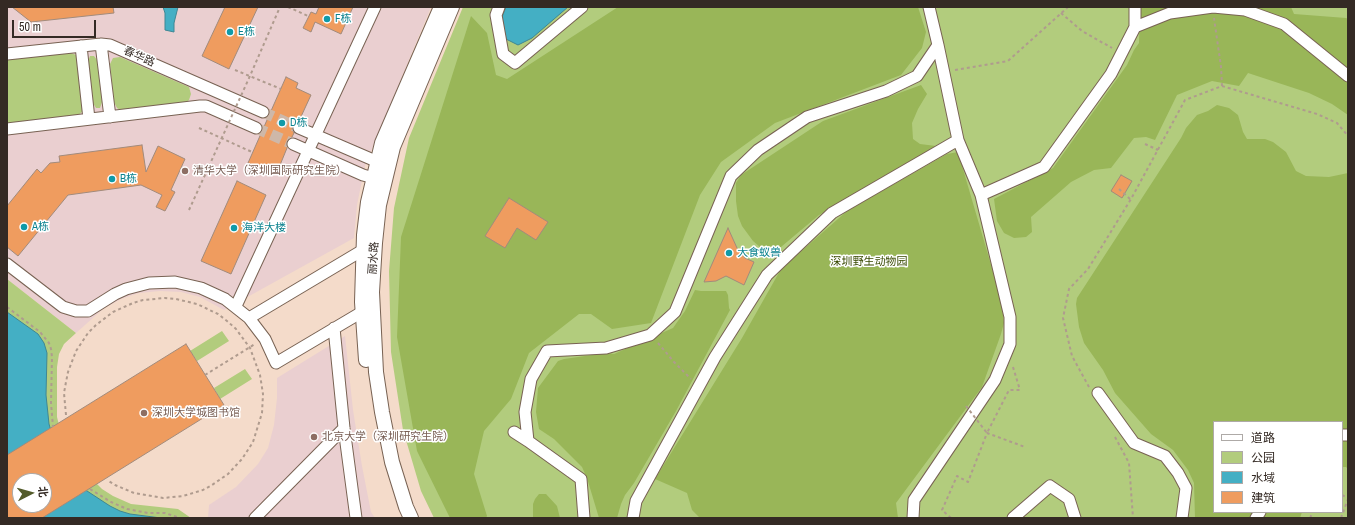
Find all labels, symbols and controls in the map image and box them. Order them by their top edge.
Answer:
scale bar [14,12,98,38]
place label: F栋 [335,12,352,26]
marker: F栋 [322,14,332,24]
text: 50 m [19,19,41,35]
place label: E栋 [238,25,255,39]
marker: E栋 [225,27,235,37]
street label: 春华路 [121,44,157,70]
place label: D栋 [290,116,308,130]
marker: D栋 [277,118,287,128]
place label: 清华大学（深圳国际研究生院） [193,164,347,178]
marker: 清华大学（深圳国际研究生院） [180,166,190,176]
place label: B栋 [120,172,137,186]
marker: B栋 [107,174,117,184]
place label: A栋 [32,220,49,234]
place label: 海洋大楼 [242,221,286,235]
marker: A栋 [19,222,29,232]
marker: 海洋大楼 [229,223,239,233]
street label: 丽水路 [366,241,382,275]
place label: 大食蚁兽 [737,246,781,260]
marker: 大食蚁兽 [724,248,734,258]
park label: 深圳野生动物园 [831,255,907,269]
place label: 深圳大学城图书馆 [152,406,240,420]
marker: 深圳大学城图书馆 [139,408,149,418]
legend [1213,421,1343,513]
place label: 北京大学（深圳研究生院） [322,430,454,444]
text: 道路 [1251,430,1275,446]
marker: 北京大学（深圳研究生院） [309,432,319,442]
text: 公园 [1251,450,1275,466]
text: 水域 [1251,470,1275,486]
north arrow [12,473,52,513]
text: 北 [35,486,50,498]
text: 建筑 [1251,490,1275,506]

